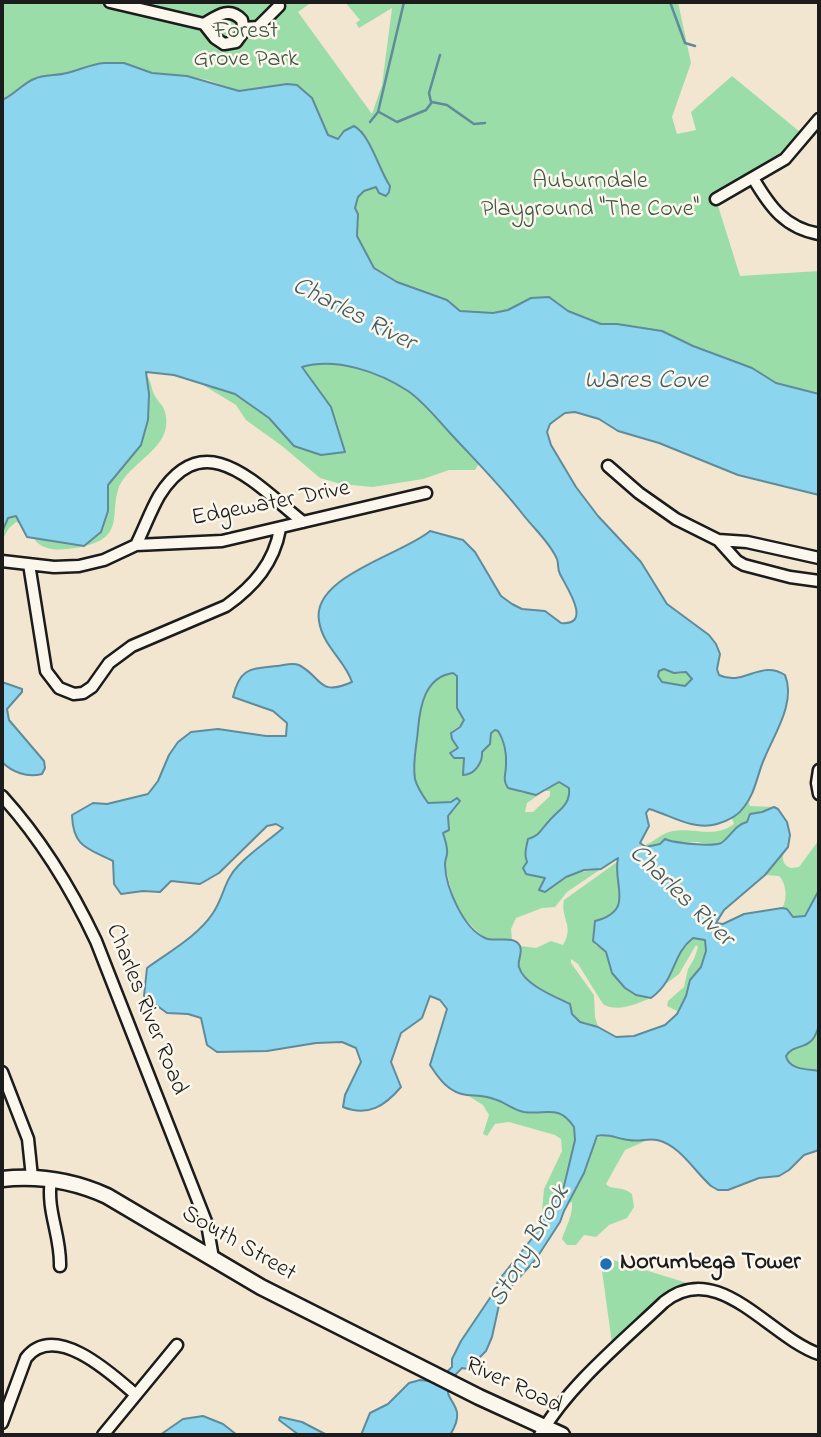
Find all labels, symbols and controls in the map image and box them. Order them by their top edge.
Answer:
park label: Forest Grove Park [193,19,299,75]
park label: Auburndale Playground "The Cove" [481,169,699,225]
water label: Charles River [286,272,420,360]
water label: Wares Cove [584,367,708,399]
street label: Edgewater Drive [189,476,353,534]
water label: Charles River [621,839,739,955]
street label: Charles River Road [98,920,192,1100]
water label: Stony Brook [484,1180,578,1314]
street label: South Street [176,1201,300,1289]
place label: Norumbega Tower [620,1250,801,1278]
marker: Norumbega Tower [598,1256,614,1272]
street label: River Road [460,1352,566,1422]

